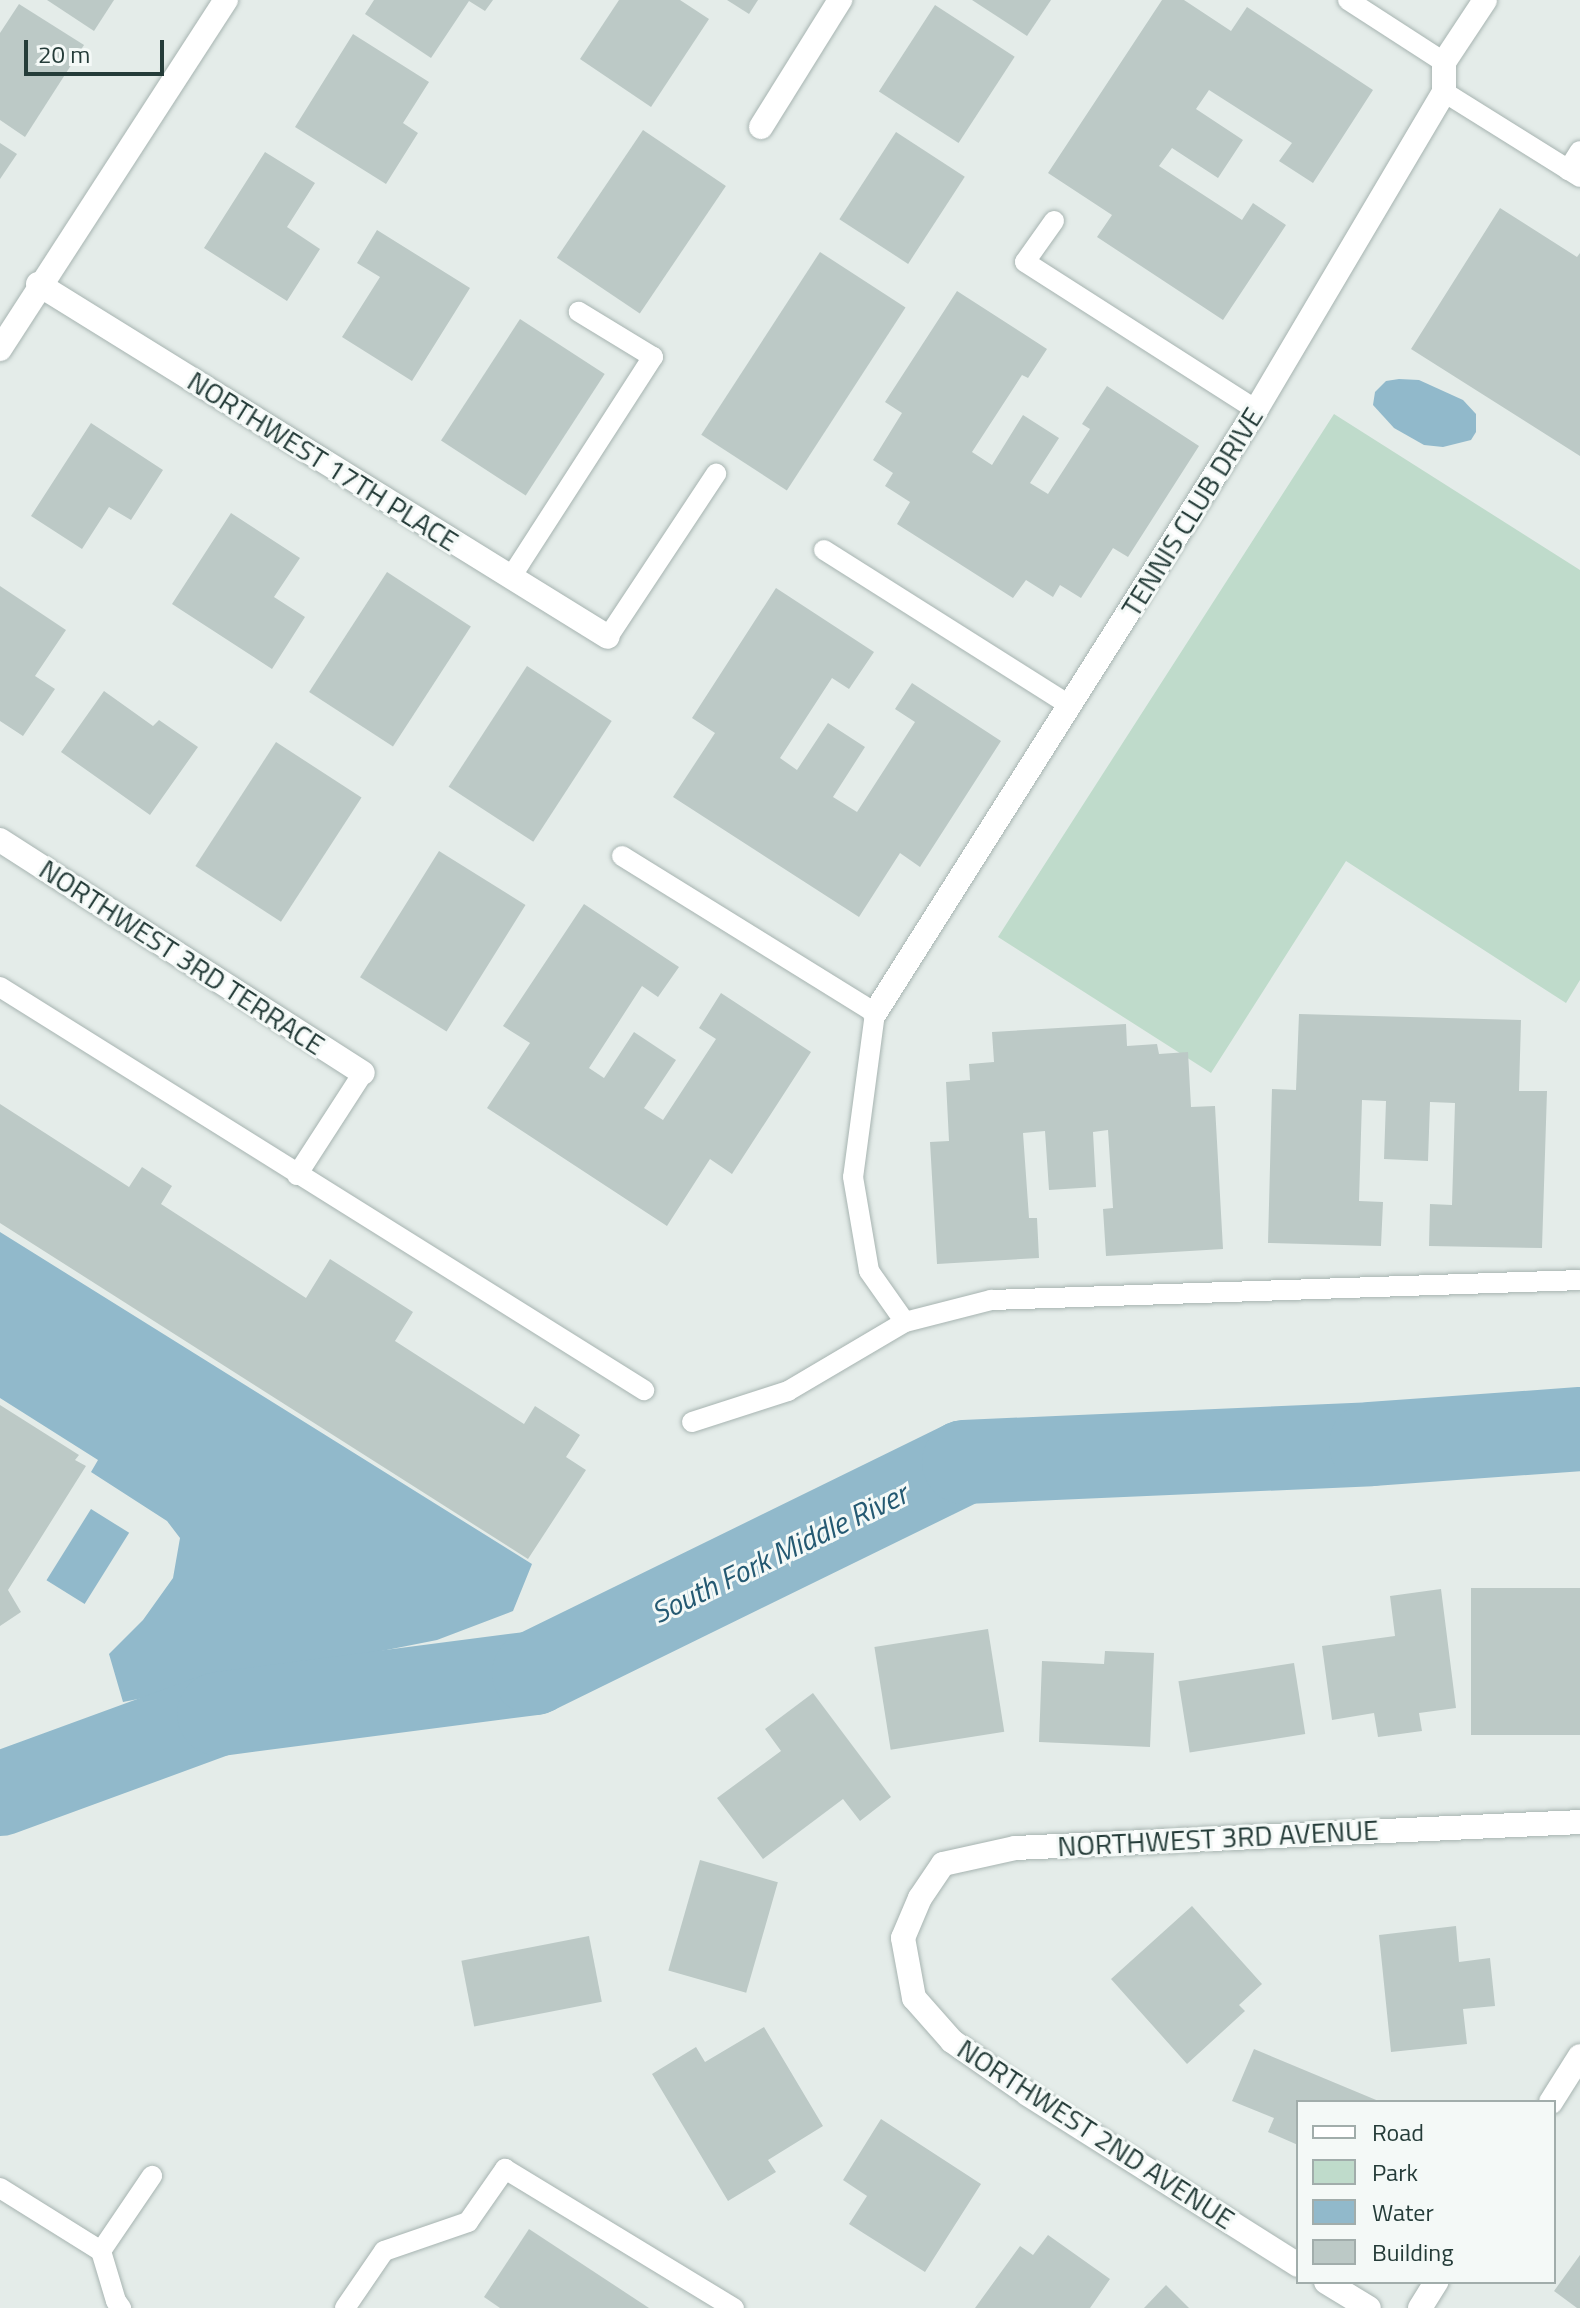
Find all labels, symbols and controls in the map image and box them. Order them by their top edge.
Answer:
scale bar [28,24,168,74]
text: 20 m [38,36,90,72]
street label: NORTHWEST 17TH PLACE [182,364,464,558]
street label: TENNIS CLUB DRIVE [1114,401,1270,623]
street label: NORTHWEST 3RD TERRACE [33,852,331,1062]
water label: South Fork Middle River [645,1475,913,1631]
street label: NORTHWEST 3RD AVENUE [1057,1813,1379,1863]
street label: NORTHWEST 2ND AVENUE [951,2032,1241,2236]
legend [1296,2100,1556,2284]
text: Road [1372,2114,1424,2150]
text: Park [1372,2154,1418,2190]
text: Water [1372,2194,1434,2230]
text: Building [1372,2234,1454,2270]

